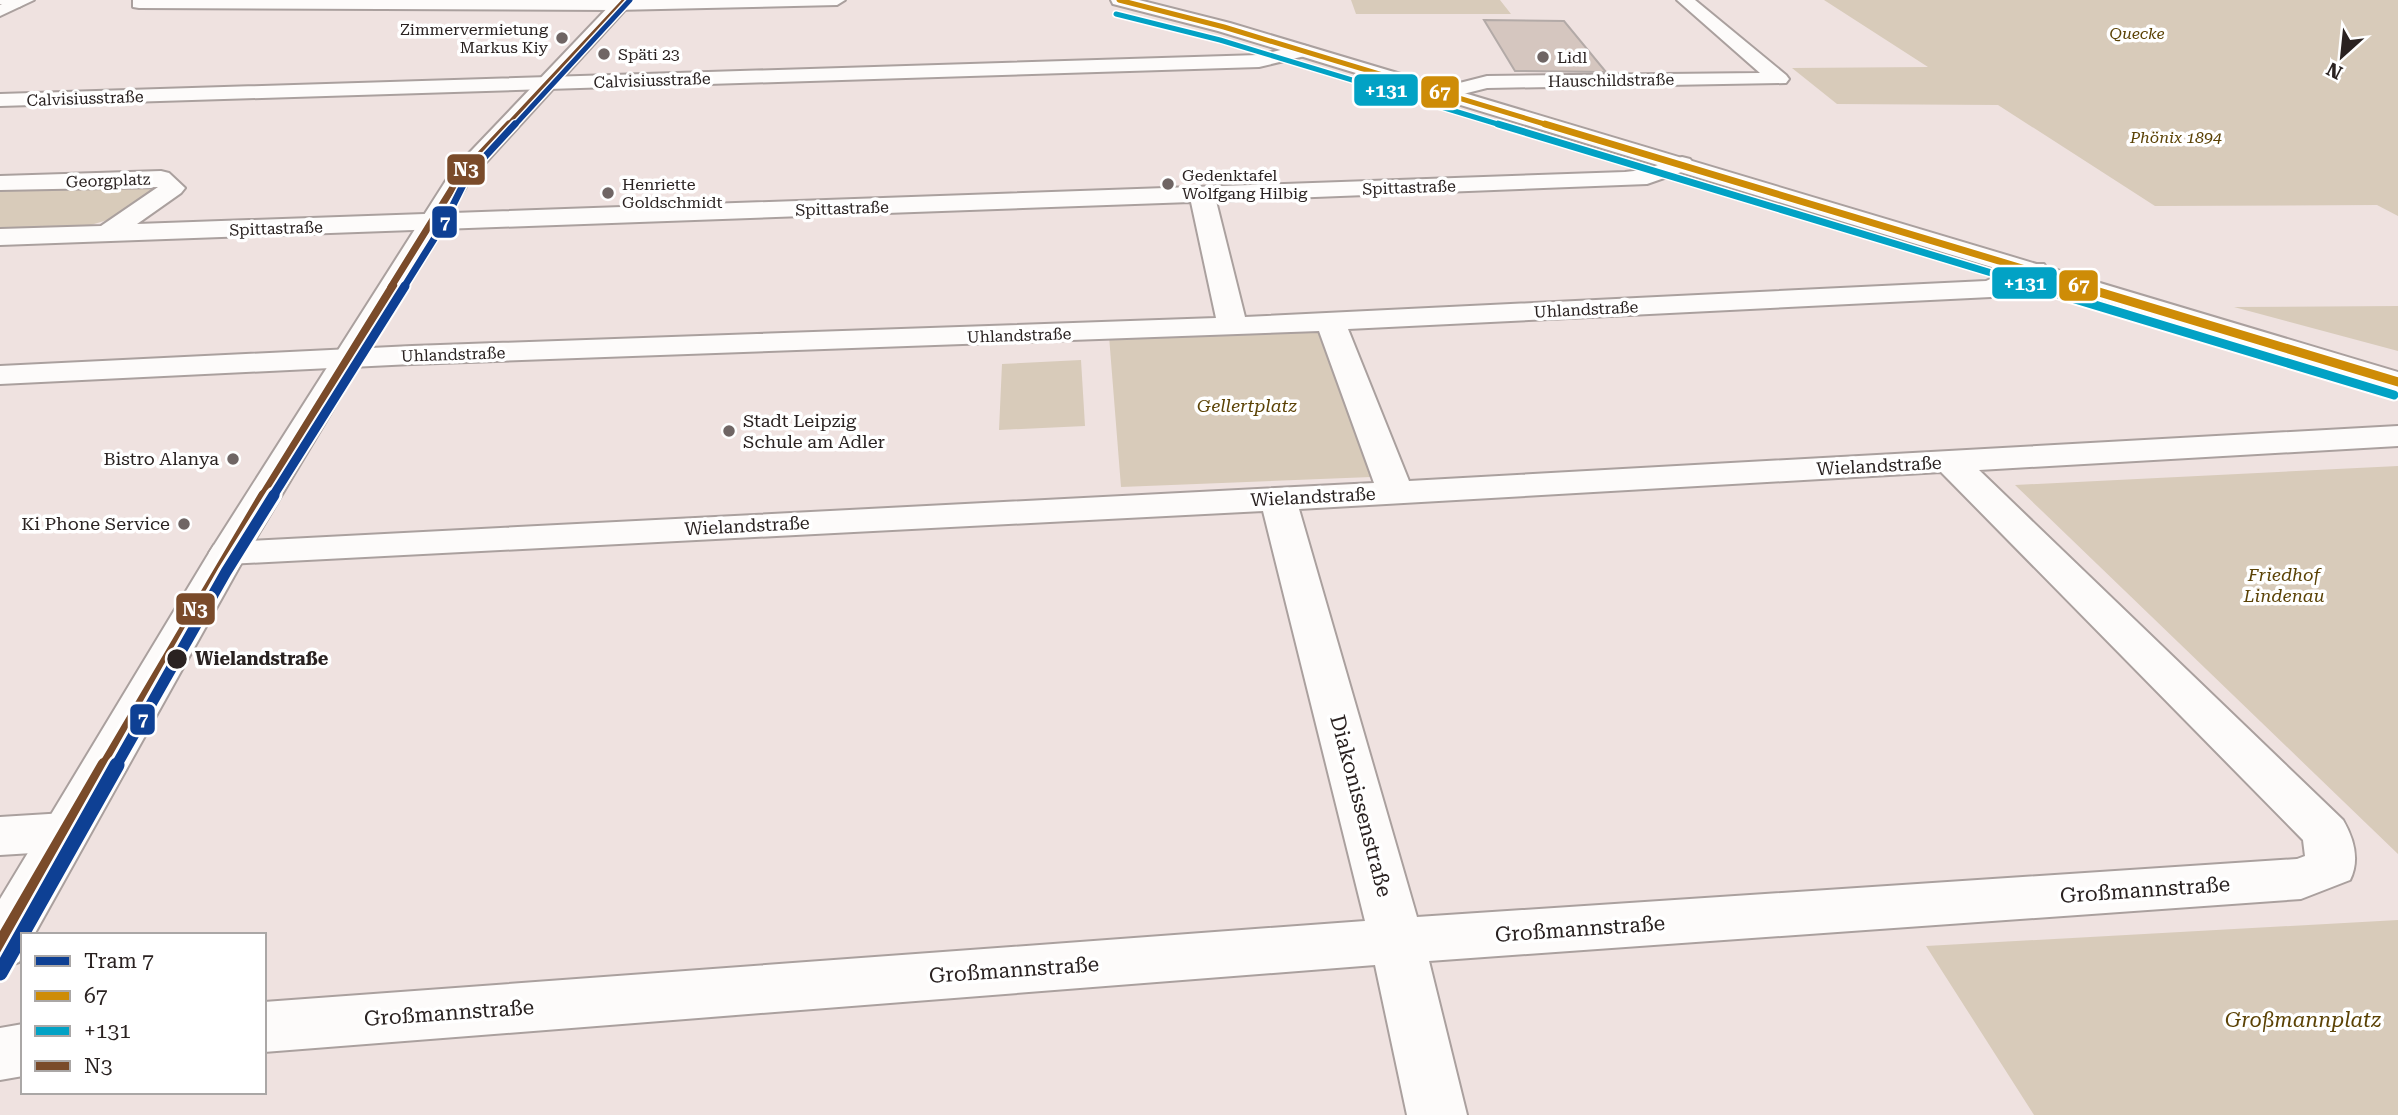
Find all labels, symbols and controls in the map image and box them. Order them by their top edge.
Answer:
place label: Zimmervermietung Markus Kiy [400,20,549,57]
north arrow [2307,21,2377,91]
park label: Quecke [2109,24,2165,43]
marker: Zimmervermietung Markus Kiy [554,30,570,46]
place label: Späti 23 [618,45,680,64]
marker: Späti 23 [596,46,612,62]
place label: Lidl [1557,48,1587,67]
marker: Lidl [1535,49,1551,65]
text: N [2322,57,2346,84]
street label: Calvisiusstraße [593,69,711,92]
street label: Hauschildstraße [1548,70,1675,91]
line badge: +131 [1353,73,1419,107]
line badge: 67 [1420,75,1460,109]
text: +131 [1365,79,1408,102]
text: 67 [1429,81,1451,104]
street label: Calvisiusstraße [26,87,144,110]
park label: Phönix 1894 [2129,128,2222,147]
line badge: N3 [446,153,486,186]
text: N3 [453,158,479,181]
place label: Gedenktafel Wolfgang Hilbig [1182,166,1308,203]
street label: Georgplatz [65,170,151,191]
place label: Henriette Goldschmidt [622,175,723,212]
marker: Gedenktafel Wolfgang Hilbig [1160,176,1176,192]
street label: Spittastraße [1362,176,1456,199]
marker: Henriette Goldschmidt [600,185,616,201]
street label: Spittastraße [795,197,889,220]
line badge: 7 [431,205,458,239]
text: 7 [440,211,451,234]
street label: Spittastraße [229,217,323,240]
line badge: +131 [1991,266,2058,300]
line badge: 67 [2058,269,2099,302]
text: +131 [2004,272,2047,295]
text: 67 [2068,274,2090,297]
street label: Uhlandstraße [1533,297,1639,322]
street label: Uhlandstraße [966,324,1072,347]
street label: Uhlandstraße [400,343,506,366]
park label: Gellertplatz [1197,395,1297,416]
place label: Stadt Leipzig Schule am Adler [743,410,885,452]
marker: Stadt Leipzig Schule am Adler [721,423,737,439]
place label: Bistro Alanya [103,448,219,469]
marker: Bistro Alanya [225,451,241,467]
street label: Wielandstraße [1816,452,1942,479]
street label: Wielandstraße [1250,483,1376,510]
street label: Wielandstraße [684,512,810,539]
place label: Ki Phone Service [21,513,170,534]
marker: Ki Phone Service [176,516,192,532]
park label: Friedhof Lindenau [2242,564,2325,606]
line badge: N3 [175,592,216,626]
text: N3 [182,598,208,621]
marker: Wielandstraße [165,647,189,671]
place label: Wielandstraße [195,648,329,669]
line badge: 7 [129,703,156,736]
text: 7 [138,708,149,731]
street label: Diakonissenstraße [1325,712,1397,900]
street label: Großmannstraße [2059,872,2231,908]
street label: Großmannstraße [1494,911,1666,947]
legend [21,933,266,1094]
text: Tram 7 [84,949,154,973]
street label: Großmannstraße [928,952,1100,988]
text: 67 [84,984,108,1008]
street label: Großmannstraße [363,995,535,1031]
park label: Großmannplatz [2225,1008,2382,1032]
text: +131 [84,1019,131,1043]
text: N3 [84,1054,113,1078]

